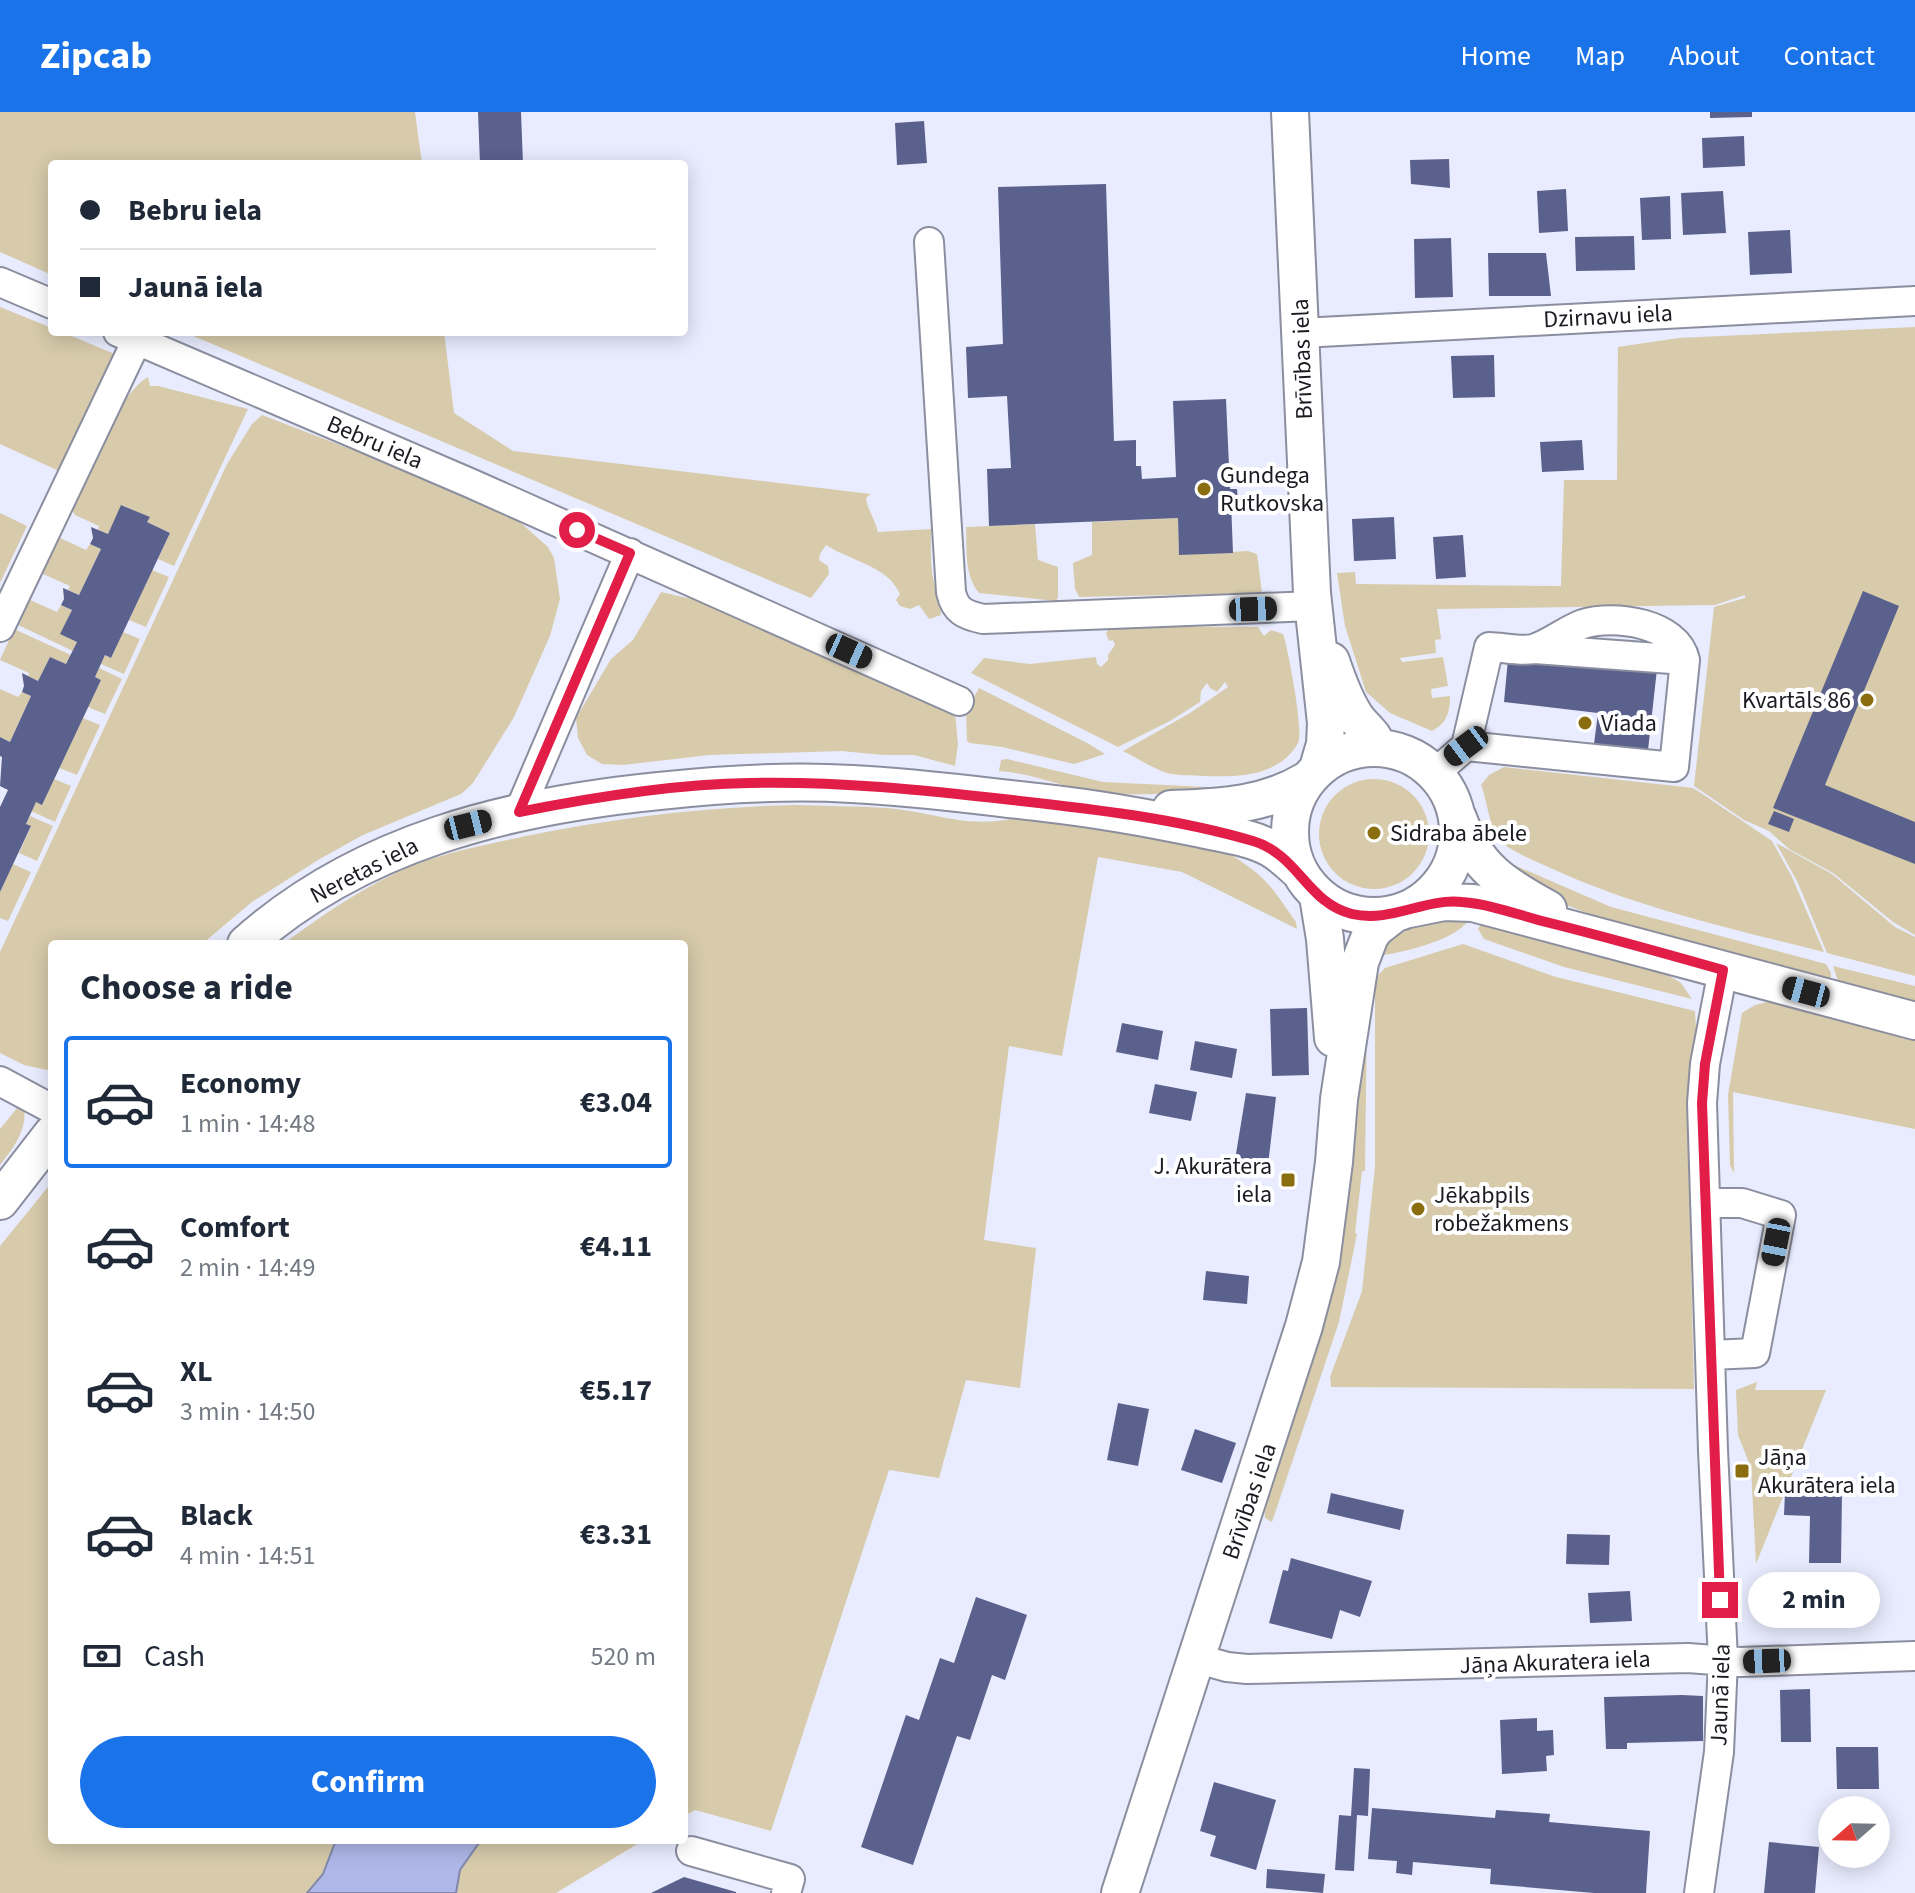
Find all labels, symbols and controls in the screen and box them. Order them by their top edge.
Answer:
text: Zipcab [40,29,152,83]
text: Home [1460,36,1531,76]
text: Map [1575,36,1625,76]
text: About [1669,36,1740,76]
text: Contact [1784,36,1875,76]
text: Bebru iela [128,189,262,232]
text: Jaunā iela [128,266,263,309]
street label: Dzirnavu iela [1543,296,1674,337]
street label: Brīvības iela [1283,298,1322,420]
street label: Bebru iela [321,407,428,478]
place label: Gundega Rutkovska [1220,458,1324,521]
marker: Gundega Rutkovska [1195,480,1213,498]
route start [559,512,595,548]
car [1229,596,1277,622]
car [822,630,876,672]
place label: Kvartāls 86 [1742,683,1851,718]
marker: Kvartāls 86 [1858,691,1876,709]
place label: Viada [1601,706,1657,741]
marker: Viada [1576,714,1594,732]
car [1440,722,1492,770]
car [442,808,494,842]
place label: Sidraba ābele [1390,816,1527,851]
marker: Sidraba ābele [1365,824,1383,842]
street label: Neretas iela [304,828,425,913]
text: Choose a ride [80,962,293,1013]
car [1780,974,1832,1010]
text: Economy [180,1062,301,1105]
icon: car [84,1066,156,1138]
text: €3.04 [580,1081,652,1124]
text: 1 min · 14:48 [180,1105,315,1142]
place label: J. Akurātera iela [1154,1149,1272,1212]
marker: J. Akurātera iela [1279,1171,1297,1189]
place label: Jēkabpils robežakmens [1434,1178,1569,1241]
marker: Jēkabpils robežakmens [1409,1200,1427,1218]
text: Comfort [180,1206,290,1249]
icon: car [84,1210,156,1282]
car [1760,1216,1792,1268]
text: €4.11 [580,1225,652,1268]
text: 2 min · 14:49 [180,1249,315,1286]
text: XL [180,1350,213,1393]
icon: car [84,1354,156,1426]
text: €5.17 [580,1369,652,1412]
text: 3 min · 14:50 [180,1393,315,1430]
street label: Brīvības iela [1213,1438,1286,1564]
place label: Jāņa Akurātera iela [1758,1440,1896,1503]
marker: Jāņa Akurātera iela [1733,1462,1751,1480]
text: Black [180,1494,253,1537]
icon: car [84,1498,156,1570]
text: €3.31 [580,1513,652,1556]
text: 4 min · 14:51 [180,1537,315,1574]
callout: 2 min [1748,1572,1880,1628]
text: 2 min [1782,1581,1846,1618]
route end [1702,1582,1738,1618]
icon: cash [80,1634,124,1678]
text: Cash [144,1635,205,1678]
text: 520 m [590,1638,656,1675]
street label: Jāņa Akuratera iela [1459,1642,1651,1683]
street label: Jaunā iela [1701,1643,1740,1747]
car [1743,1648,1791,1674]
button: Confirm [80,1736,656,1828]
north arrow [1818,1796,1890,1868]
map controls [1818,1796,1890,1868]

